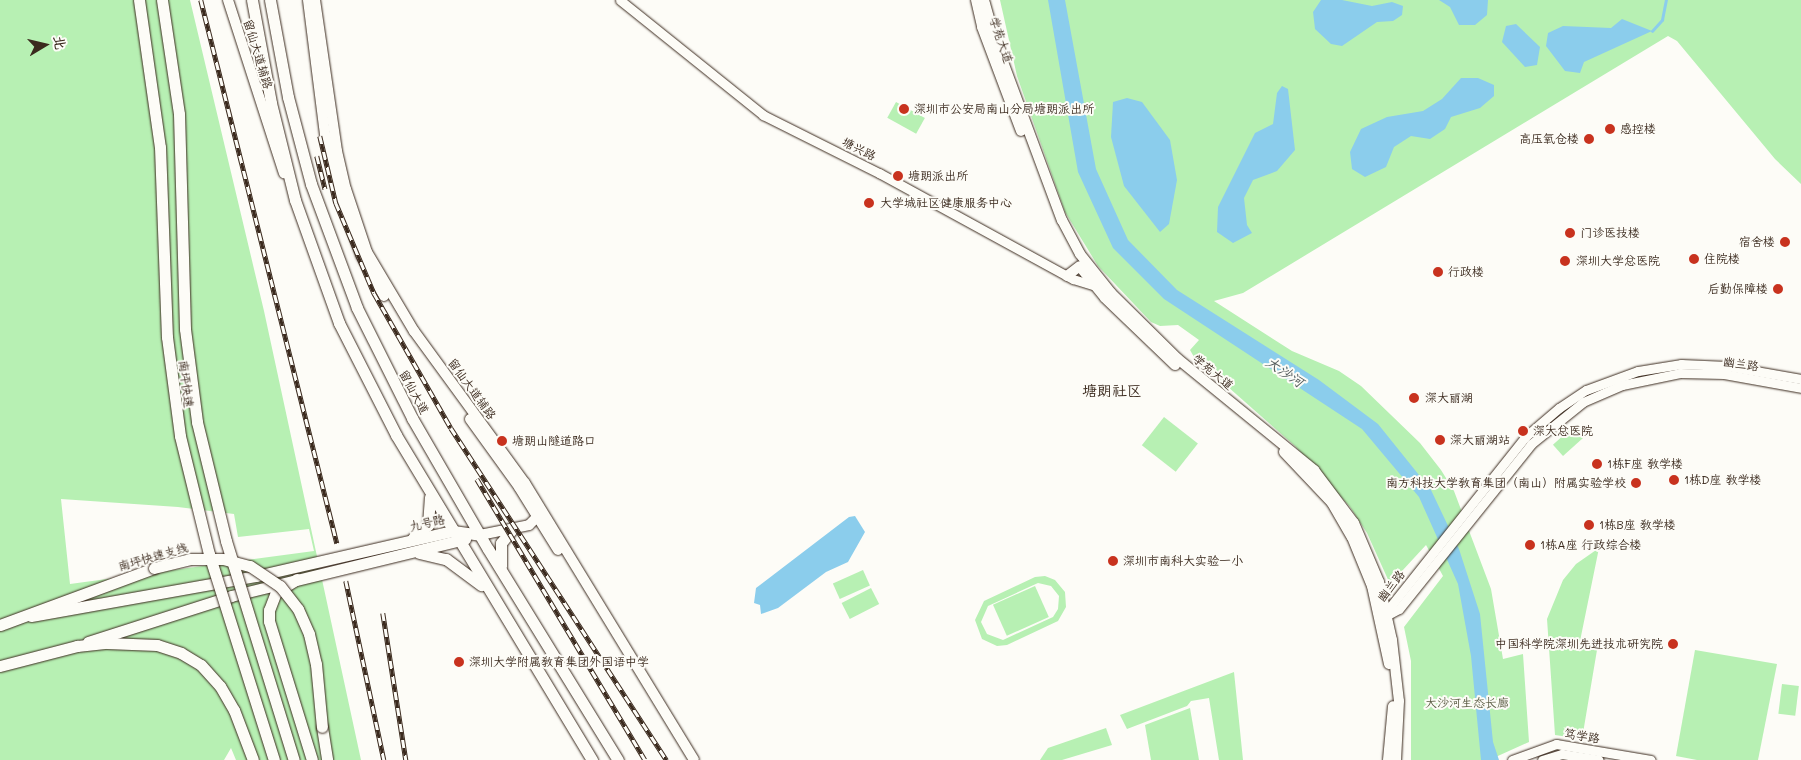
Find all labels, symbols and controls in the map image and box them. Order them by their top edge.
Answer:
street label: 学苑大道 [986,15,1016,65]
street label: 留仙大道辅路 [241,17,275,91]
north arrow [20,20,70,70]
text: 北 [50,34,71,51]
place label: 深圳市公安局南山分局塘朗派出所 [914,102,1094,116]
marker: 深圳市公安局南山分局塘朗派出所 [898,103,910,115]
place label: 感控楼 [1620,122,1656,136]
marker: 感控楼 [1604,123,1616,135]
place label: 高压氧仓楼 [1519,132,1579,146]
marker: 高压氧仓楼 [1583,133,1595,145]
street label: 塘兴路 [840,134,878,164]
place label: 塘朗派出所 [908,169,968,183]
marker: 塘朗派出所 [892,170,904,182]
marker: 大学城社区健康服务中心 [862,196,876,210]
place label: 大学城社区健康服务中心 [880,196,1012,210]
place label: 门诊医技楼 [1580,226,1640,240]
marker: 门诊医技楼 [1564,227,1576,239]
place label: 宿舍楼 [1739,235,1775,249]
marker: 宿舍楼 [1779,236,1791,248]
place label: 住院楼 [1704,252,1740,266]
marker: 住院楼 [1688,253,1700,265]
marker: 深圳大学总医院 [1558,254,1572,268]
place label: 深圳大学总医院 [1576,254,1660,268]
place label: 行政楼 [1448,265,1484,279]
marker: 行政楼 [1432,266,1444,278]
place label: 后勤保障楼 [1708,282,1768,296]
marker: 后勤保障楼 [1772,283,1784,295]
street label: 学苑大道 [1190,351,1236,393]
water label: 大沙河 [1263,353,1307,391]
street label: 幽兰路 [1722,354,1760,374]
street label: 留仙大道辅路 [445,356,499,422]
street label: 南坪快速 [176,359,196,409]
street label: 留仙大道 [396,367,432,417]
district label: 塘朗社区 [1082,382,1142,400]
marker: 深大丽湖 [1407,391,1421,405]
place label: 深大丽湖 [1425,391,1473,405]
place label: 深大总医院 [1533,424,1593,438]
marker: 深大总医院 [1517,425,1529,437]
place label: 深大丽湖站 [1450,433,1510,447]
place label: 塘朗山隧道路口 [512,434,596,448]
marker: 深大丽湖站 [1434,434,1446,446]
marker: 塘朗山隧道路口 [496,435,508,447]
place label: 1栋F座 教学楼 [1607,457,1683,471]
marker: 1栋F座 教学楼 [1591,458,1603,470]
place label: 1栋D座 教学楼 [1684,473,1761,487]
marker: 1栋D座 教学楼 [1668,474,1680,486]
place label: 南方科技大学教育集团（南山）附属实验学校 [1386,476,1626,490]
marker: 南方科技大学教育集团（南山）附属实验学校 [1630,477,1642,489]
street label: 九号路 [408,512,446,534]
place label: 1栋B座 教学楼 [1599,518,1676,532]
marker: 1栋B座 教学楼 [1583,519,1595,531]
place label: 1栋A座 行政综合楼 [1540,538,1642,552]
marker: 1栋A座 行政综合楼 [1524,539,1536,551]
street label: 南坪快速支线 [116,540,190,574]
place label: 深圳市南科大实验一小 [1123,554,1243,568]
marker: 深圳市南科大实验一小 [1107,555,1119,567]
street label: 幽兰路 [1374,567,1408,605]
place label: 中国科学院深圳先进技术研究院 [1495,637,1663,651]
marker: 中国科学院深圳先进技术研究院 [1667,638,1679,650]
place label: 深圳大学附属教育集团外国语中学 [469,655,649,669]
marker: 深圳大学附属教育集团外国语中学 [453,656,465,668]
park label: 大沙河生态长廊 [1425,696,1509,710]
street label: 笃学路 [1563,726,1601,746]

